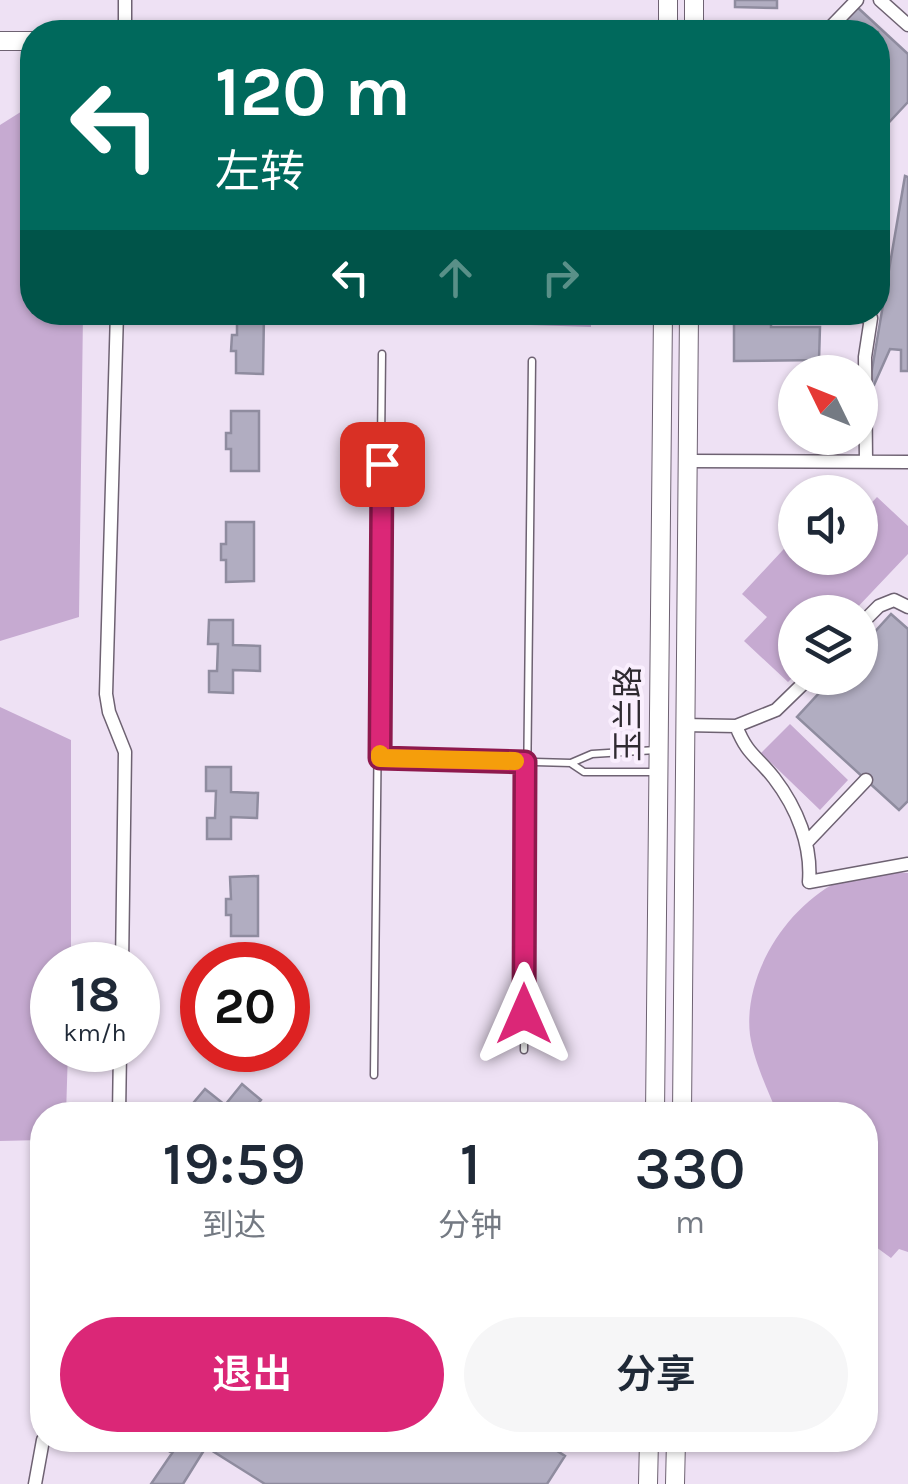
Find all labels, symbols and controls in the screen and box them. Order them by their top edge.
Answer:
text: 120 m [215,51,411,133]
icon: left [50,60,180,190]
text: 左转 [215,146,305,198]
icon: left [323,250,378,305]
icon: ahead [428,250,483,305]
icon: right [533,250,588,305]
north arrow [778,355,878,455]
map controls [778,355,878,695]
pin [340,422,425,507]
icon: arrive [355,437,410,492]
button: sound [778,475,878,575]
button: layers [778,595,878,695]
street label: 玉兰路 [610,666,647,762]
speed limit sign: 20 [180,942,310,1072]
position arrow [472,962,576,1066]
text: 18 [70,965,120,1024]
text: km/h [63,1018,127,1047]
text: 19:59 [162,1129,306,1199]
text: 1 [460,1129,481,1199]
text: 330 [635,1134,746,1204]
text: m [675,1204,705,1241]
text: 到达 [202,1207,266,1244]
text: 分钟 [438,1207,502,1244]
button: 退出 [60,1317,444,1432]
button: 分享 [464,1317,848,1432]

